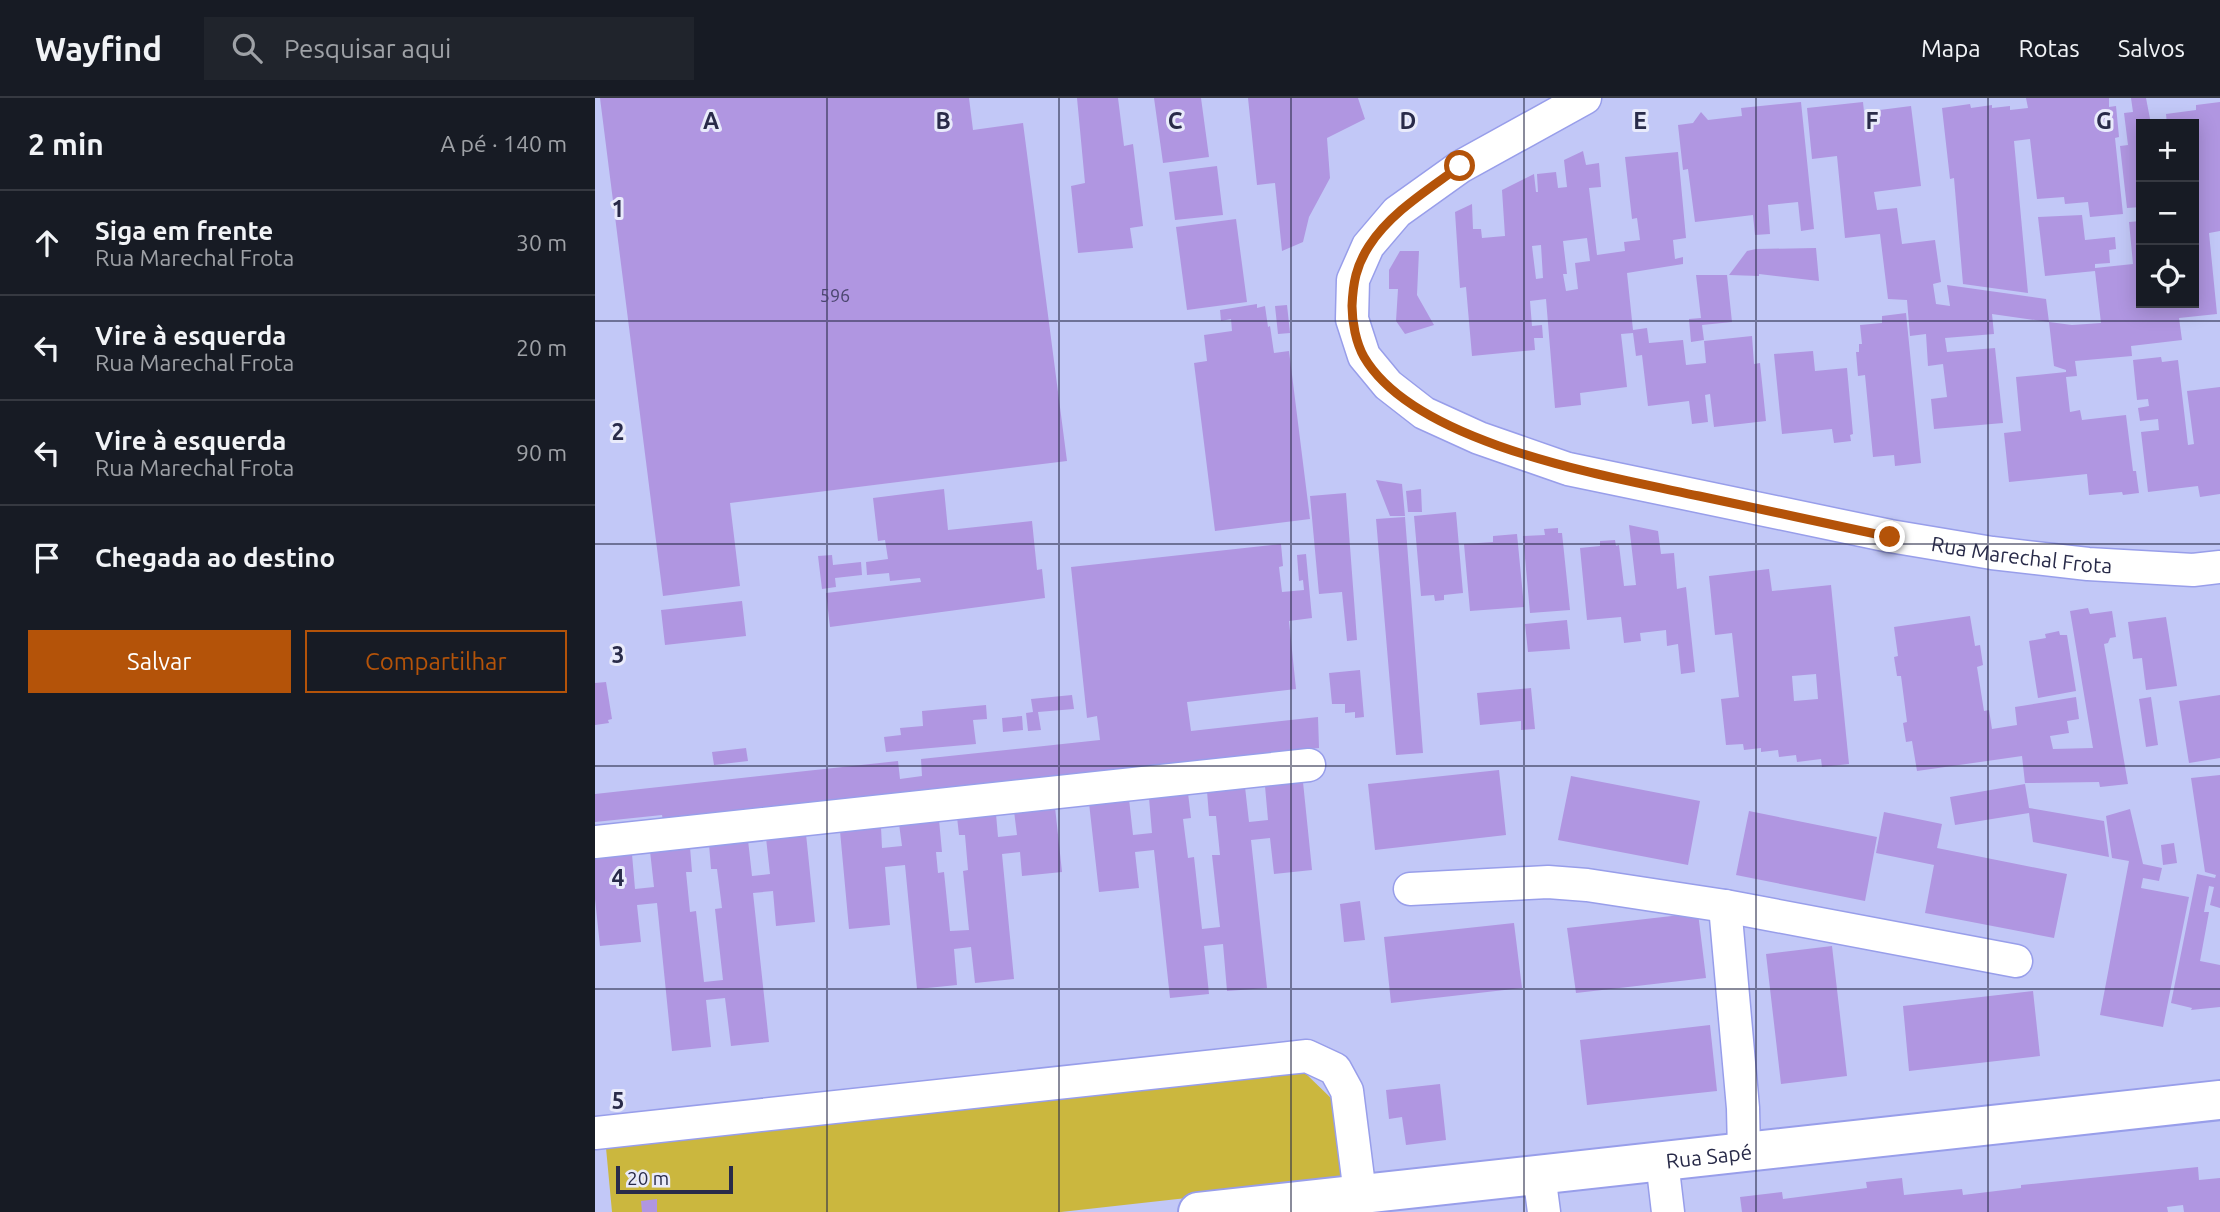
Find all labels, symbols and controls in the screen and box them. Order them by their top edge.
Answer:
search box [204,17,694,80]
icon: search [228,29,266,67]
text: Wayfind [35,30,162,67]
text: Pesquisar aqui [284,34,451,63]
text: Mapa [1921,35,1981,62]
text: Rotas [2019,35,2080,62]
text: Salvos [2118,35,2185,62]
text: A [703,108,719,133]
text: B [935,108,951,133]
text: C [1168,108,1183,133]
text: D [1400,108,1416,133]
text: E [1633,108,1647,133]
text: F [1866,108,1879,133]
text: G [2096,108,2112,133]
map controls [2136,119,2199,308]
button: + [2136,119,2199,182]
text: 2 min [28,127,104,161]
text: A pé · 140 m [440,131,567,156]
route start [1444,150,1475,181]
button: − [2136,182,2199,245]
text: 1 [612,196,624,221]
text: Siga em frente [95,216,273,245]
icon: ahead [28,224,66,262]
text: 30 m [516,230,567,255]
text: Rua Marechal Frota [95,245,294,270]
button: locate [2136,245,2199,308]
house number: 596 [820,285,850,305]
text: Vire à esquerda [95,321,286,350]
icon: left [28,329,66,367]
text: 20 m [516,335,567,360]
text: Rua Marechal Frota [95,350,294,375]
text: 2 [612,419,624,444]
text: Vire à esquerda [95,426,286,455]
icon: left [28,434,66,472]
text: 90 m [516,440,567,465]
text: Rua Marechal Frota [95,455,294,480]
route end [1874,521,1905,552]
street label: Rua Marechal Frota [1930,531,2113,577]
icon: arrive [28,539,66,577]
text: Chegada ao destino [95,543,335,572]
button: Salvar [28,630,291,693]
button: Compartilhar [305,630,567,693]
text: 3 [612,642,624,667]
text: 4 [612,865,625,890]
text: 5 [612,1088,624,1113]
street label: Rua Sapé [1665,1139,1753,1173]
scale bar [616,1163,733,1195]
text: 20 m [627,1167,669,1189]

